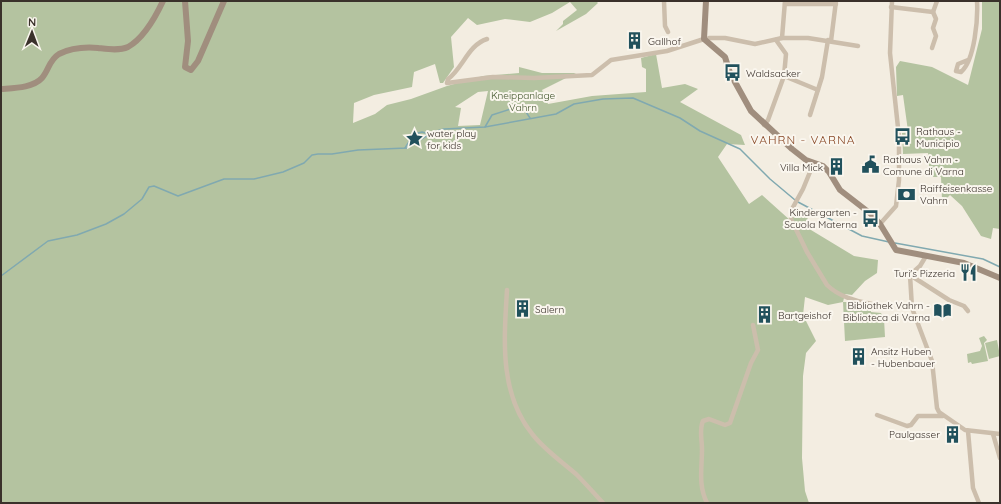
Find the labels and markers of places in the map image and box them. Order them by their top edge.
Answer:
building icon: Gallhof [625,31,645,51]
place label: Gallhof [648,35,681,48]
bus stop icon: Waldsacker [723,63,743,83]
place label: Waldsacker [746,67,801,80]
place label: Rathaus - Municipio [916,125,961,150]
place label: water play for kids [427,127,476,152]
bus stop icon: Rathaus - Municipio [893,127,913,147]
place icon: water play for kids [404,129,424,149]
place label: Rathaus Vahrn - Comune di Varna [883,153,964,178]
public building icon: Rathaus Vahrn - Comune di Varna [860,155,880,175]
building icon: Villa Mick [826,157,846,177]
place label: Villa Mick [780,161,823,174]
place label: Raiffeisenkasse Vahrn [920,182,993,207]
bank icon: Raiffeisenkasse Vahrn [897,184,917,204]
place label: Kindergarten - Scuola Materna [784,206,857,231]
bus stop icon: Kindergarten - Scuola Materna [860,208,880,228]
restaurant icon: Turi's Pizzeria [958,263,978,283]
place label: Turi's Pizzeria [894,267,955,280]
building icon: Salern [512,299,532,319]
place label: Bibliothek Vahrn - Biblioteca di Varna [843,299,930,324]
library icon: Bibliothek Vahrn - Biblioteca di Varna [933,301,953,321]
place label: Salern [535,303,564,316]
building icon: Bartgeishof [755,305,775,325]
place label: Bartgeishof [778,309,832,322]
place label: Ansitz Huben - Hubenbauer [871,345,935,370]
building icon: Ansitz Huben - Hubenbauer [848,347,868,367]
building icon: Paulgasser [943,424,963,444]
place label: Paulgasser [889,428,940,441]

